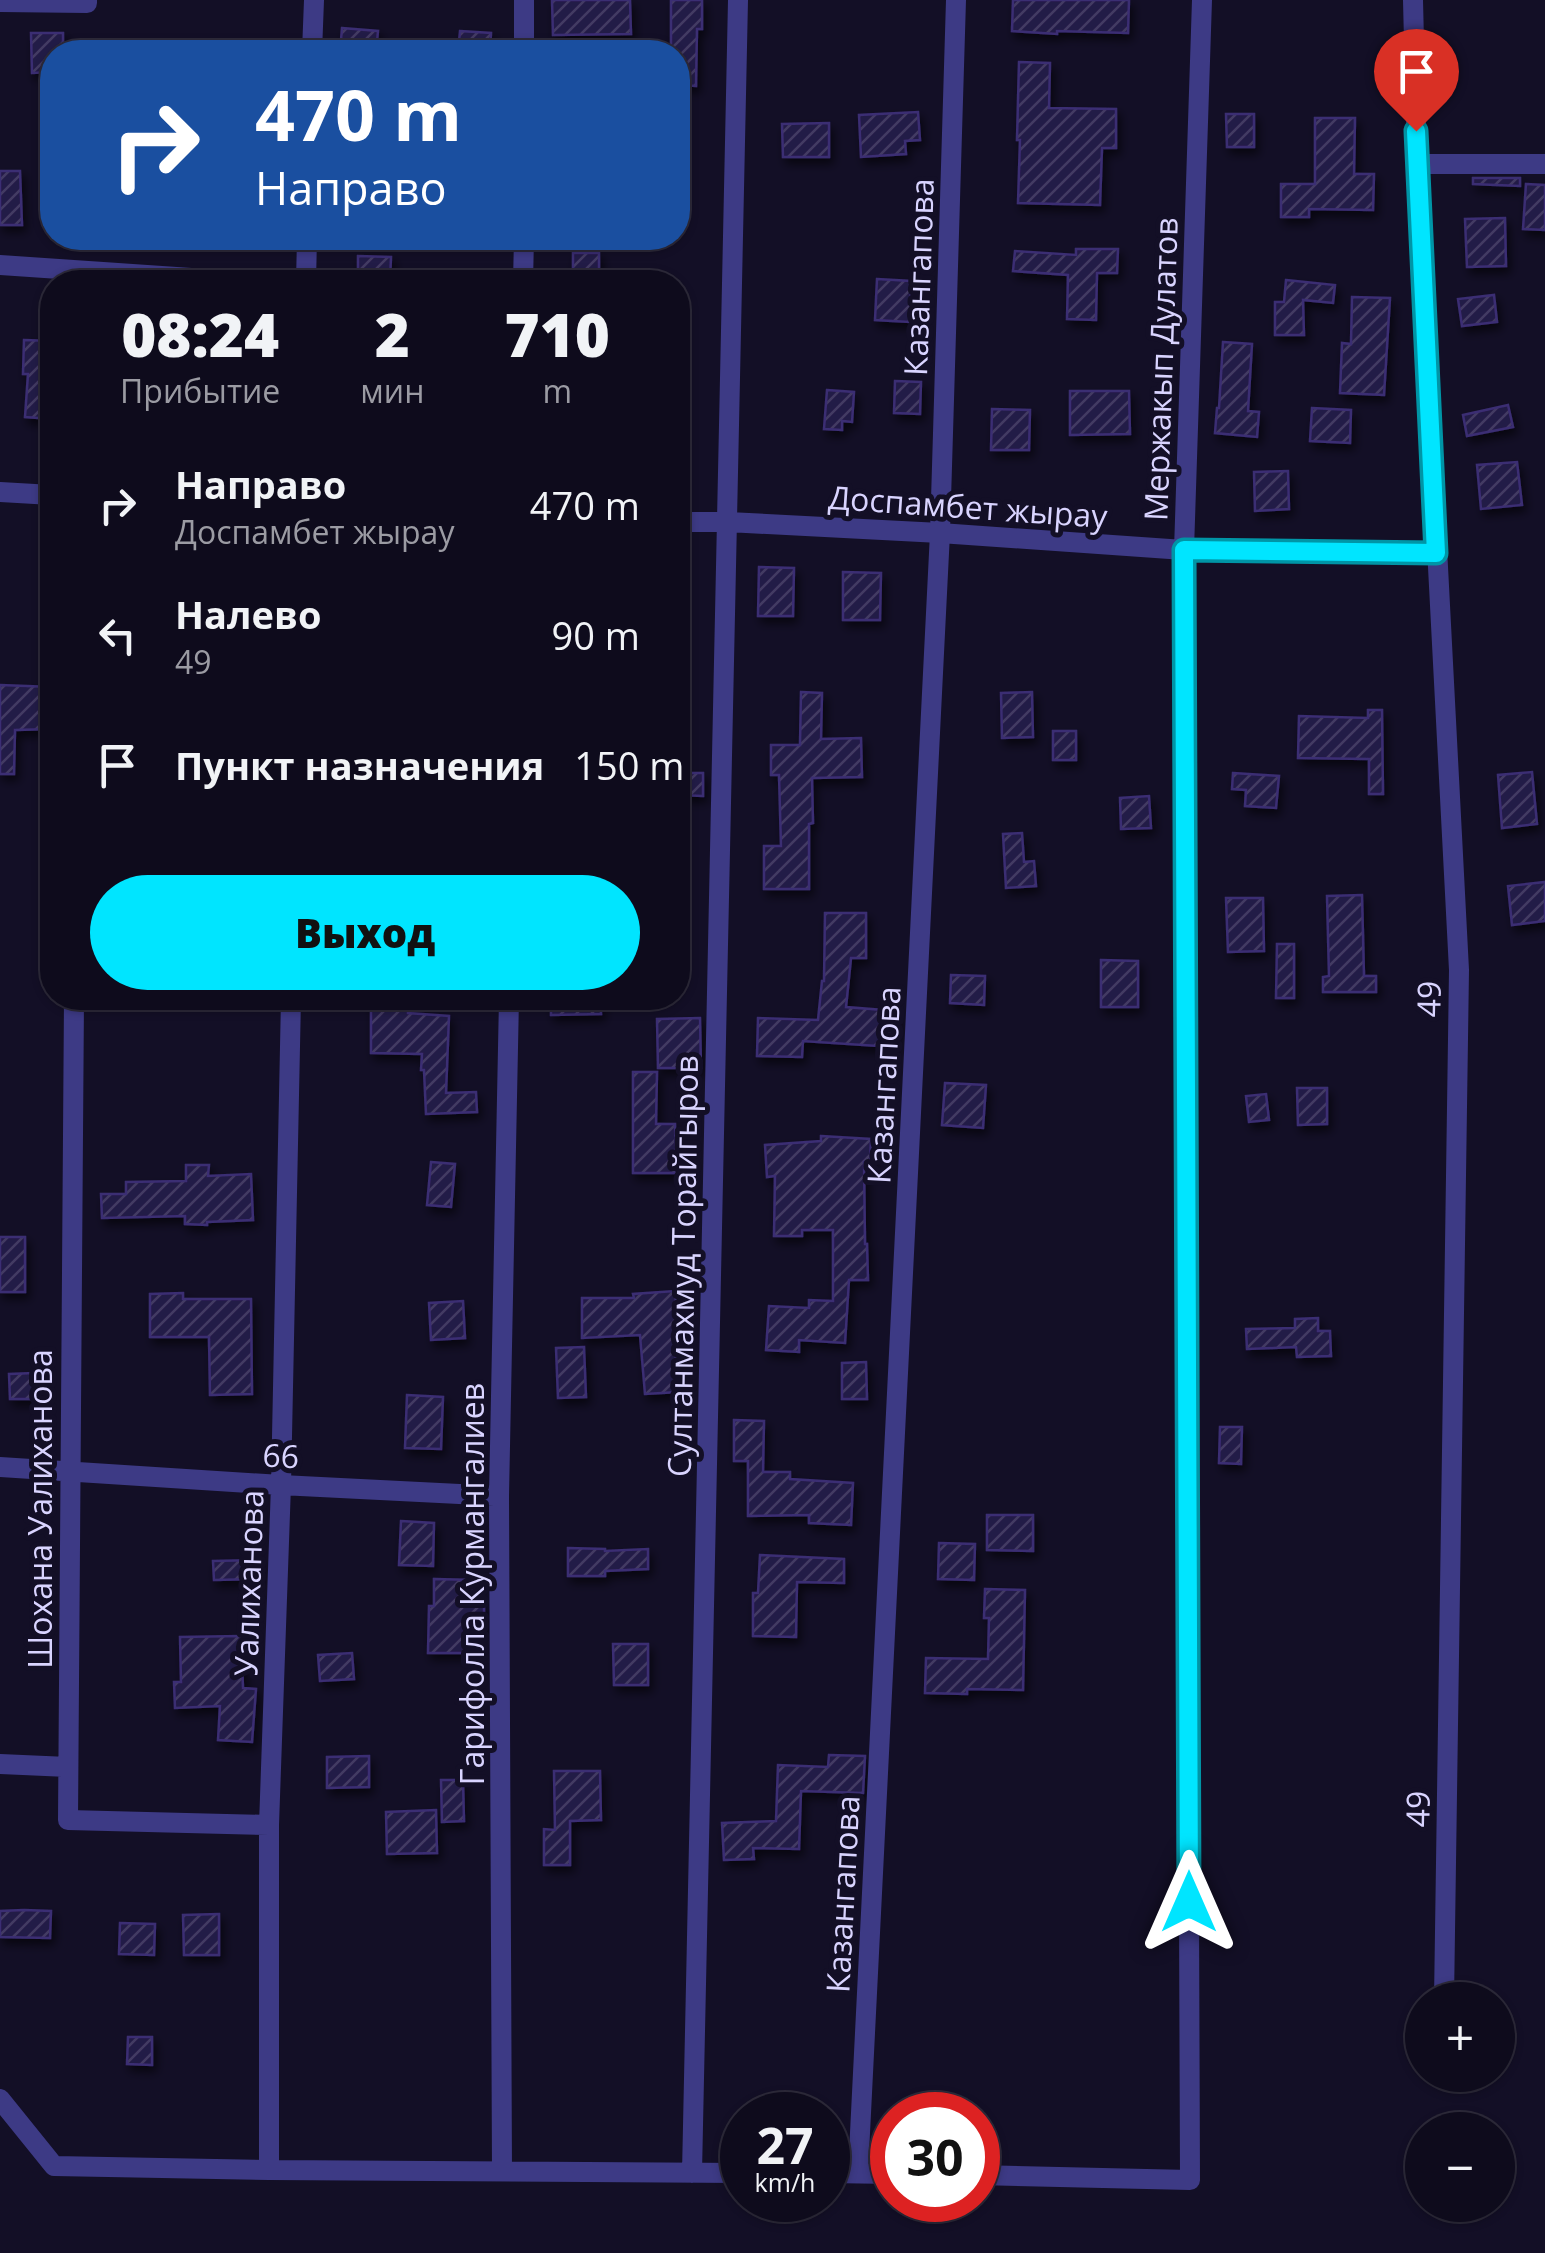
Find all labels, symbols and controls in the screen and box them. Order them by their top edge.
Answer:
pin [1374,29,1459,132]
icon: arrive [1389,44,1444,99]
text: 470 m [255,66,462,162]
icon: right [90,80,220,210]
text: Направо [255,157,447,218]
street label: Казангапова [893,177,943,377]
street label: Мержакып Дулатов [1133,217,1187,521]
text: 08:24 [121,293,279,375]
text: 2 [375,293,410,375]
text: 710 [504,293,610,375]
text: Прибытие [120,369,280,412]
text: мин [360,369,424,412]
text: m [542,369,572,412]
text: Направо [175,458,346,510]
street label: Доспамбет жырау [827,475,1110,537]
icon: right [90,478,145,533]
text: 470 m [530,479,640,531]
text: Доспамбет жырау [175,510,454,553]
text: Налево [175,588,321,640]
icon: left [90,608,145,663]
text: 90 m [551,609,640,661]
text: 49 [175,640,212,683]
icon: arrive [90,738,145,793]
text: Пункт назначения [175,739,544,791]
text: 150 m [574,739,685,791]
button: Выход [90,875,640,990]
street label: 49 [1406,980,1450,1018]
street label: Казангапова [856,985,910,1185]
street label: Султанмахмуд Торайгыров [657,1055,707,1477]
street label: Шохана Уалиханова [18,1349,61,1669]
street label: Гарифолла Курмангалиев [450,1383,493,1785]
street label: 66 [262,1433,300,1477]
street label: Уалиханова [223,1489,273,1677]
street label: 49 [1395,1790,1439,1828]
street label: Казангапова [815,1794,869,1994]
position arrow [1137,1850,1241,1954]
map controls [1405,1982,1515,2222]
button: + [1405,1982,1515,2092]
speed limit sign: 30 [870,2092,1000,2222]
text: 27 [756,2111,814,2179]
button: − [1405,2112,1515,2222]
text: km/h [755,2165,815,2199]

